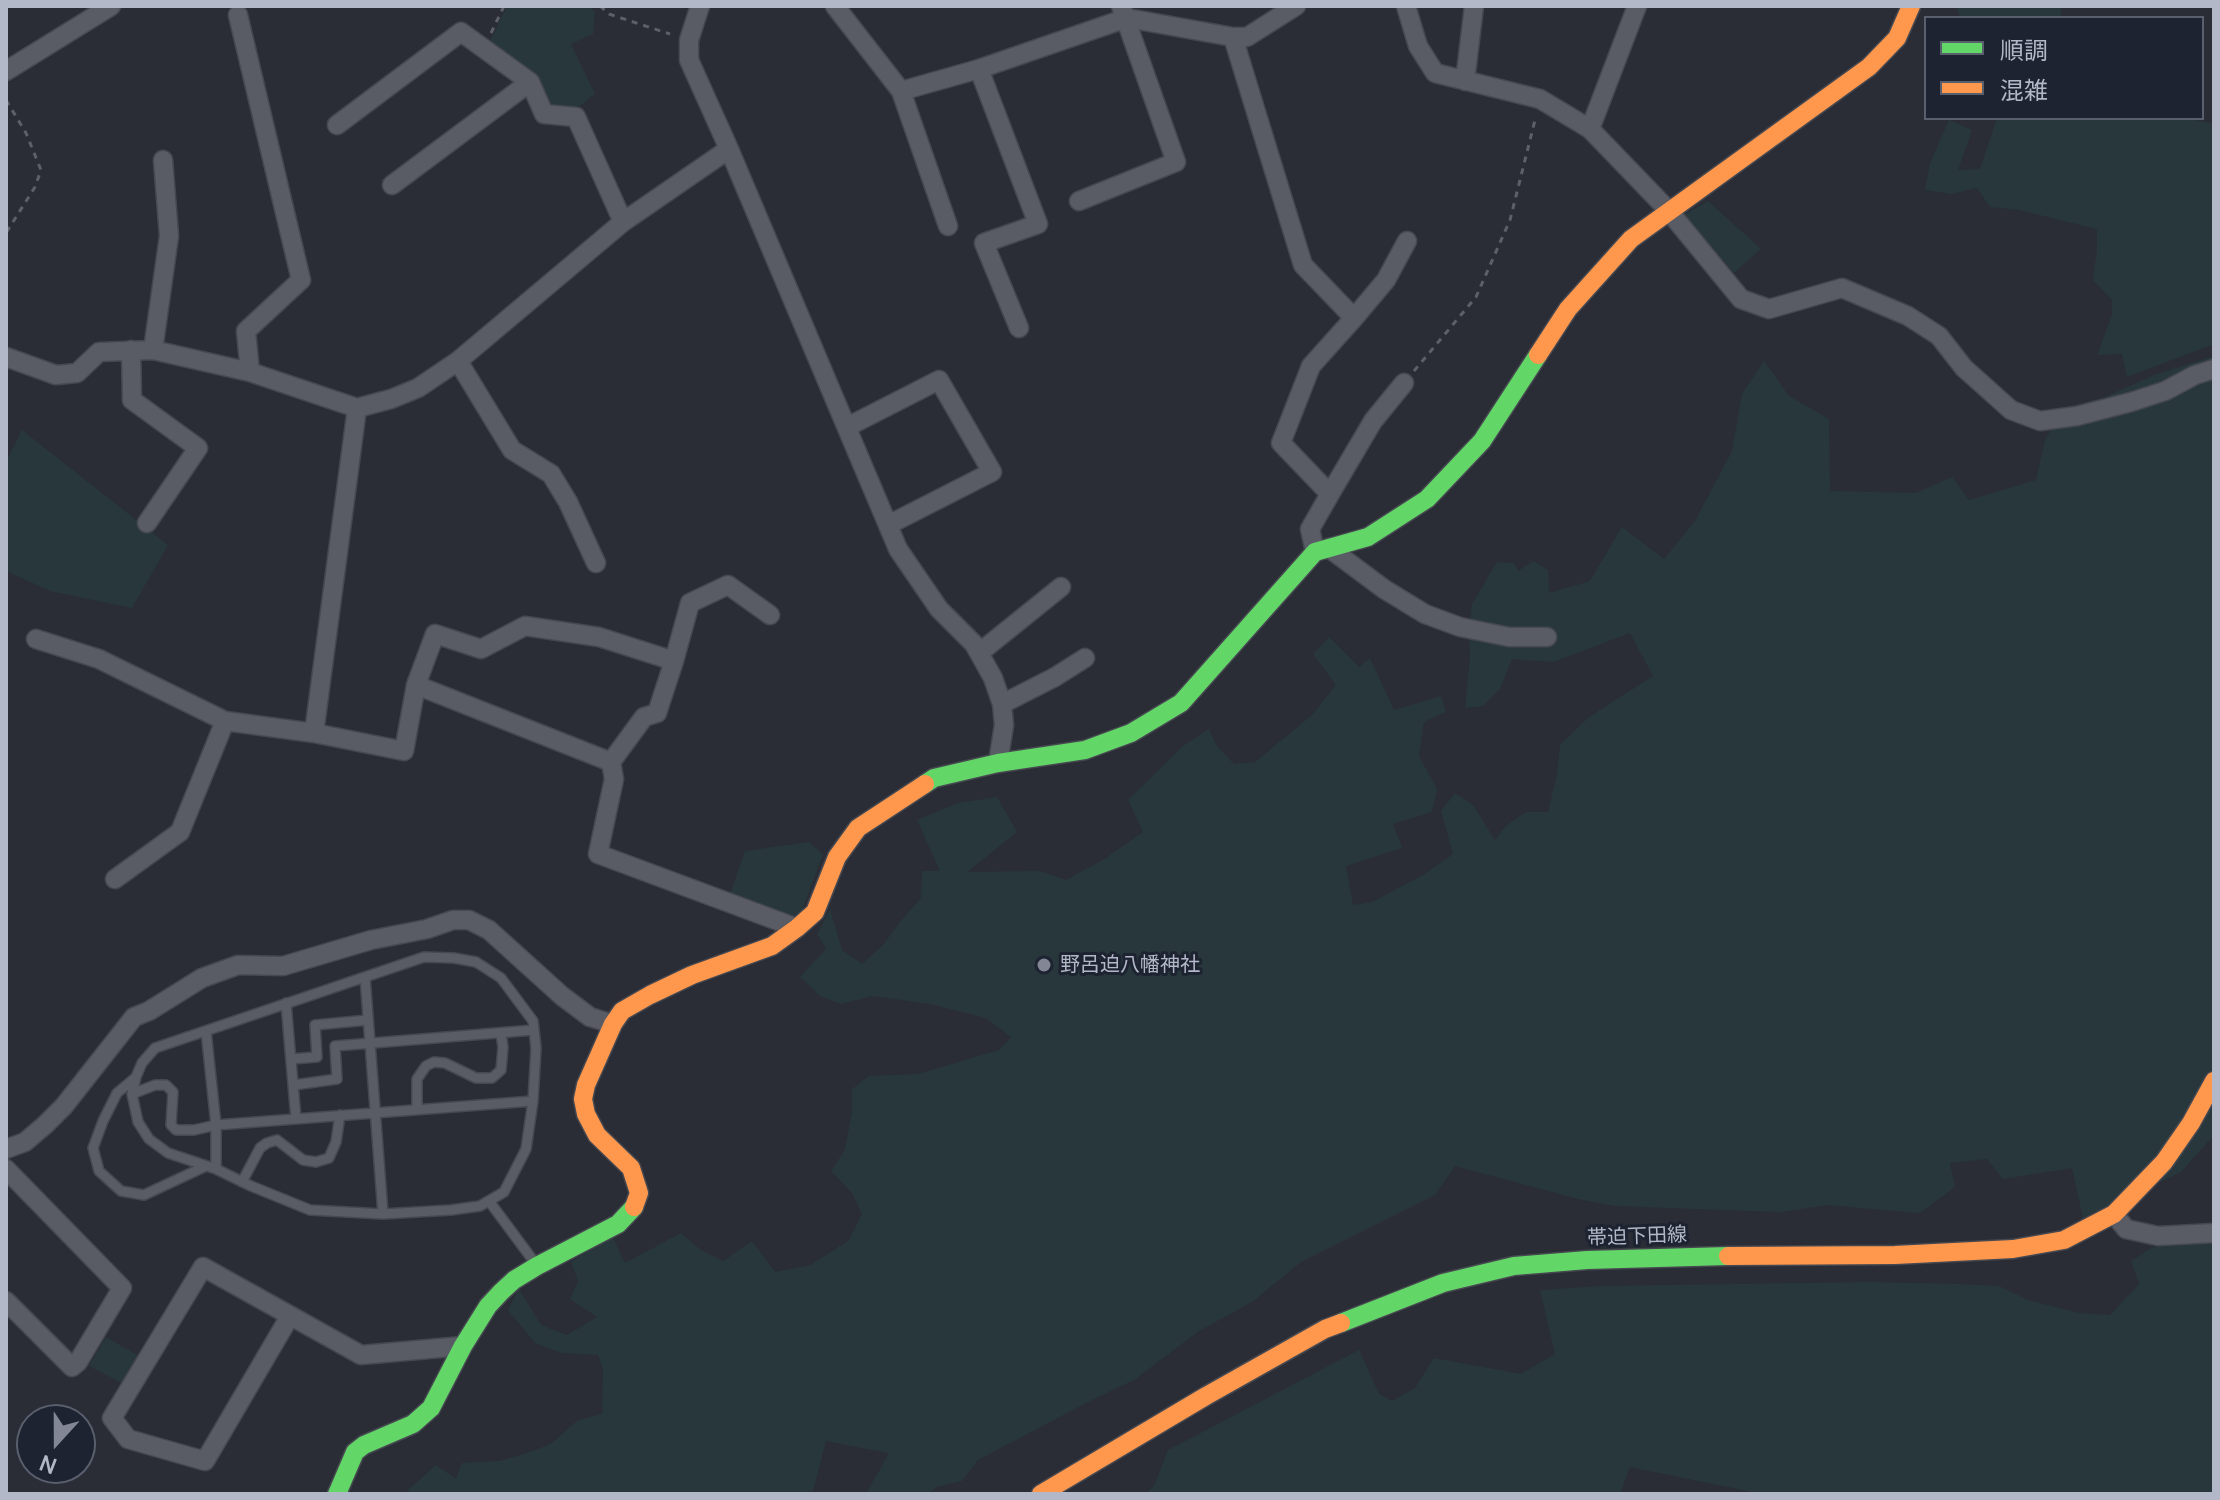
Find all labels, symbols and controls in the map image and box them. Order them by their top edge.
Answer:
legend [1924,16,2204,120]
text: 順調 [2000,33,2048,66]
text: 混雑 [2000,73,2048,106]
place label: 野呂迫八幡神社 [1060,953,1200,977]
marker: 野呂迫八幡神社 [1035,956,1053,974]
street label: 帯迫下田線 [1587,1223,1687,1251]
north arrow [16,1404,96,1484]
text: N [35,1448,61,1481]

